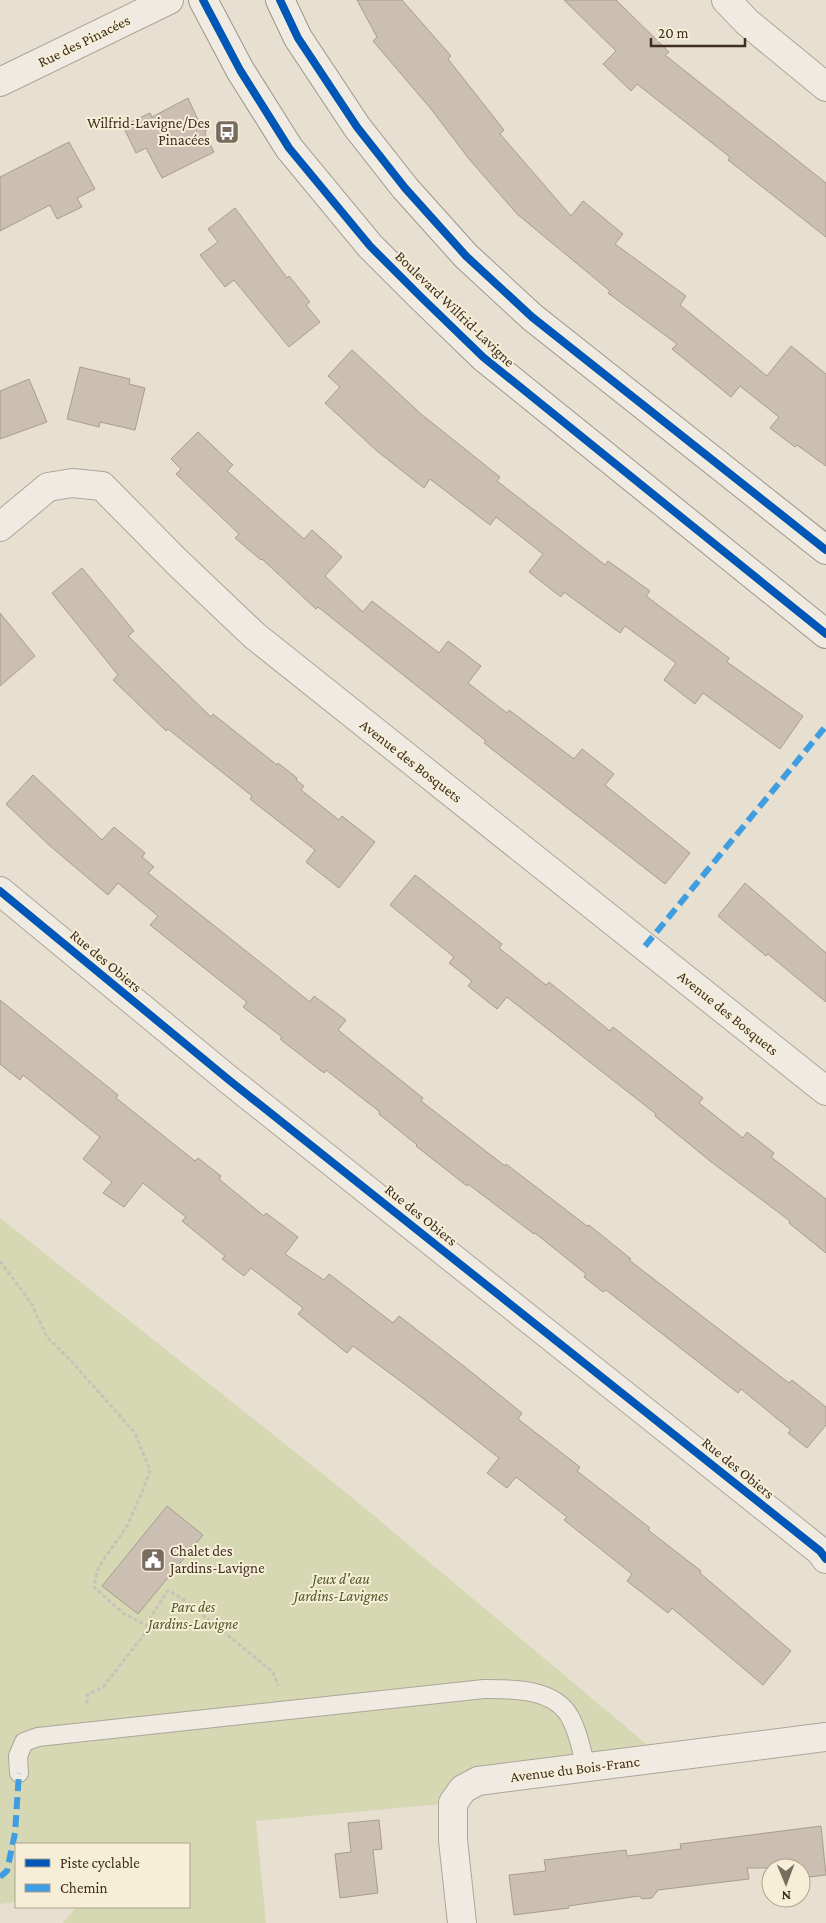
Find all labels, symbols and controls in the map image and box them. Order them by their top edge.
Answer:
street label: Rue des Pinacées [35,12,133,70]
scale bar [651,15,745,47]
text: 20 m [658,25,689,41]
place label: Wilfrid-Lavigne/Des Pinacées [87,115,210,148]
bus stop icon: Wilfrid-Lavigne/Des Pinacées [214,119,240,145]
street label: Boulevard Wilfrid-Lavigne [392,248,518,371]
street label: Avenue des Bosquets [356,716,465,807]
street label: Rue des Obiers [67,927,145,996]
street label: Avenue des Bosquets [674,968,782,1059]
street label: Rue des Obiers [382,1181,460,1249]
street label: Rue des Obiers [699,1434,777,1502]
place label: Chalet des Jardins-Lavigne [168,1543,265,1577]
public building icon: Chalet des Jardins-Lavigne [140,1547,166,1573]
park label: Jeux d'eau Jardins-Lavignes [291,1571,389,1605]
park label: Parc des Jardins-Lavigne [145,1599,238,1633]
street label: Avenue du Bois-Franc [509,1753,641,1785]
legend [15,1843,190,1908]
text: Piste cyclable [60,1855,140,1872]
north arrow [761,1858,811,1908]
text: Chemin [60,1880,108,1896]
text: N [781,1888,791,1904]

